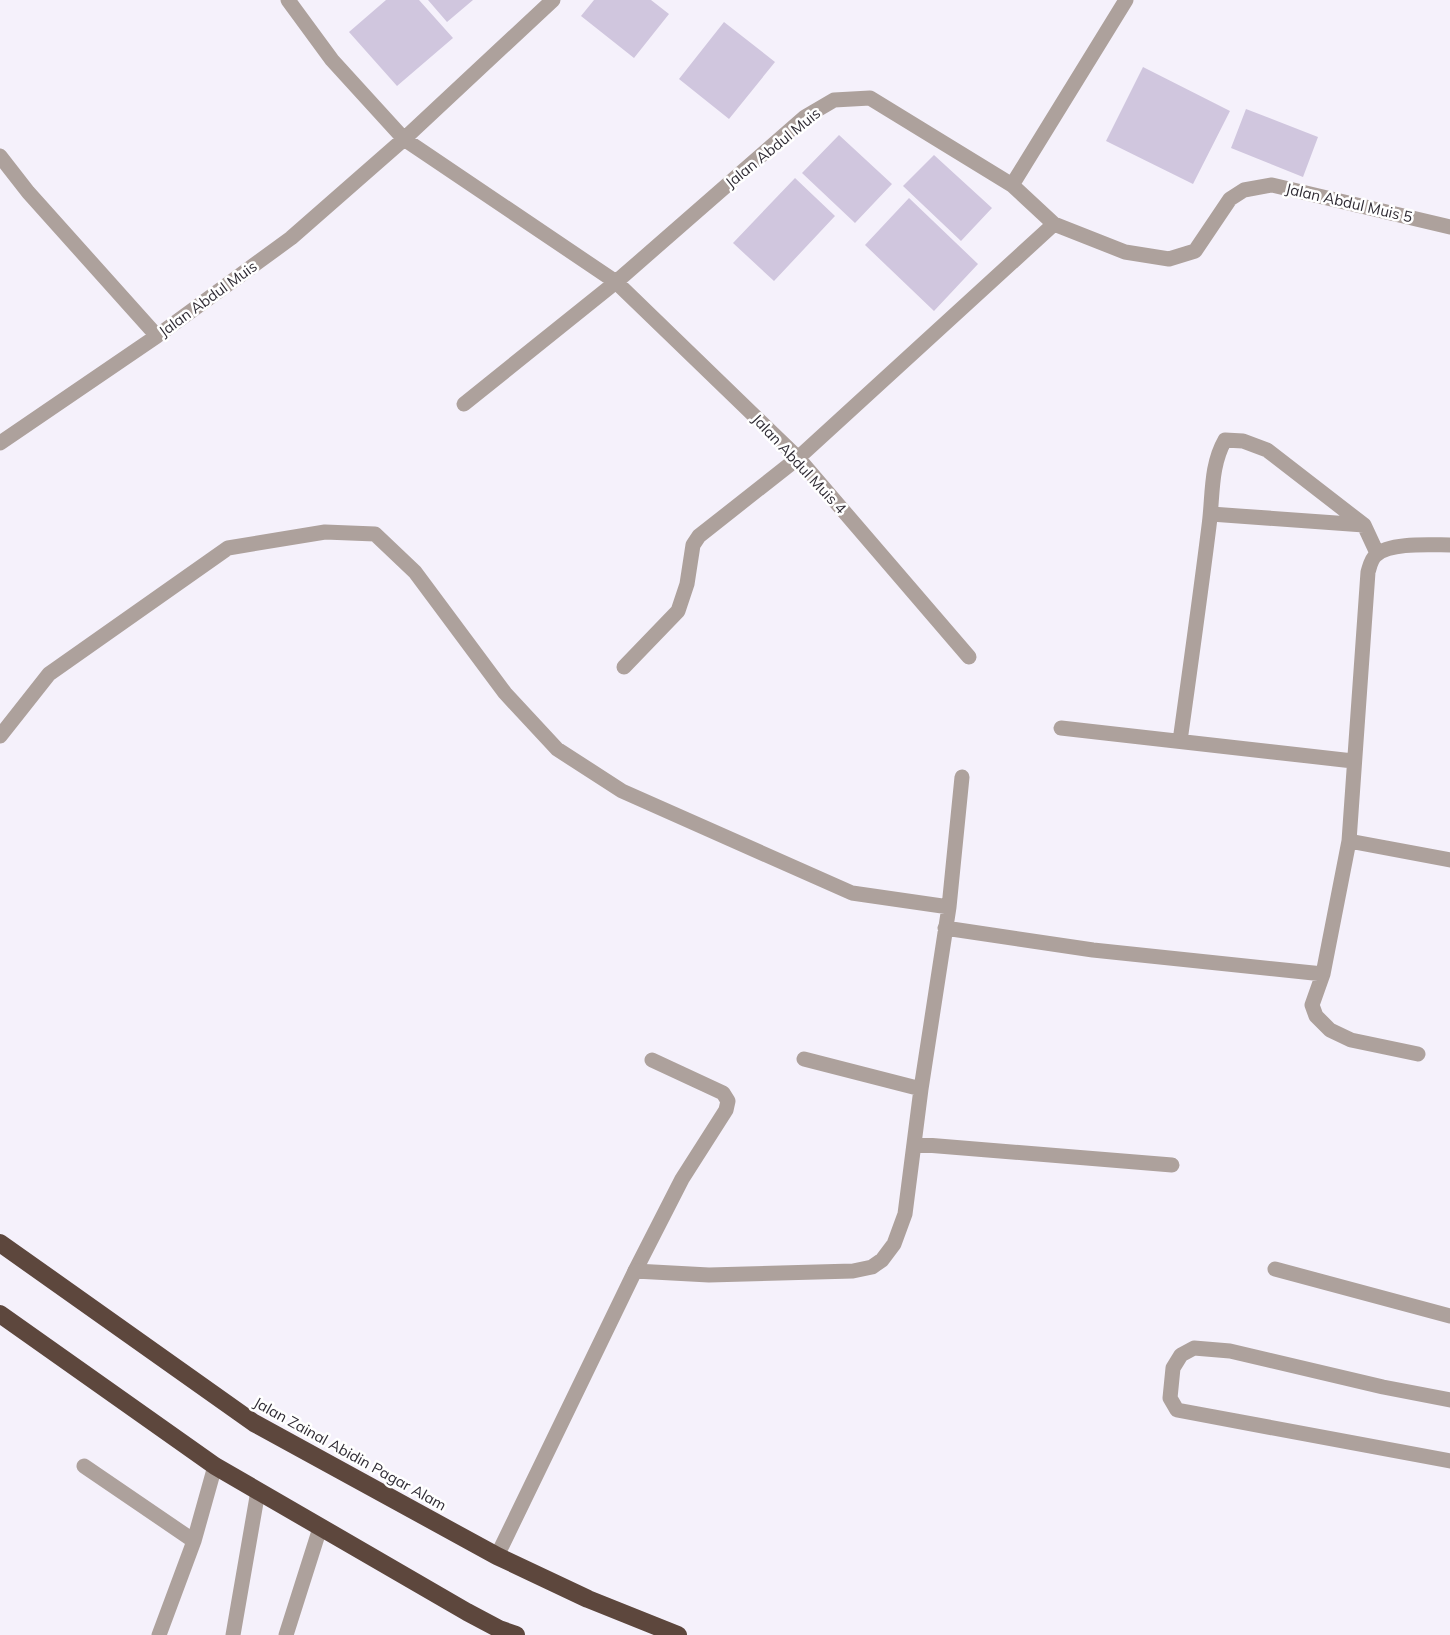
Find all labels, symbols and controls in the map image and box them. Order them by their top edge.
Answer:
street label: Jalan Abdul Muis [721,103,824,192]
street label: Jalan Abdul Muis 5 [1284,179,1414,226]
street label: Jalan Abdul Muis [155,257,261,341]
street label: Jalan Abdul Muis 4 [748,410,851,518]
street label: Jalan Zainal Abidin Pagar Alam [251,1393,450,1515]

